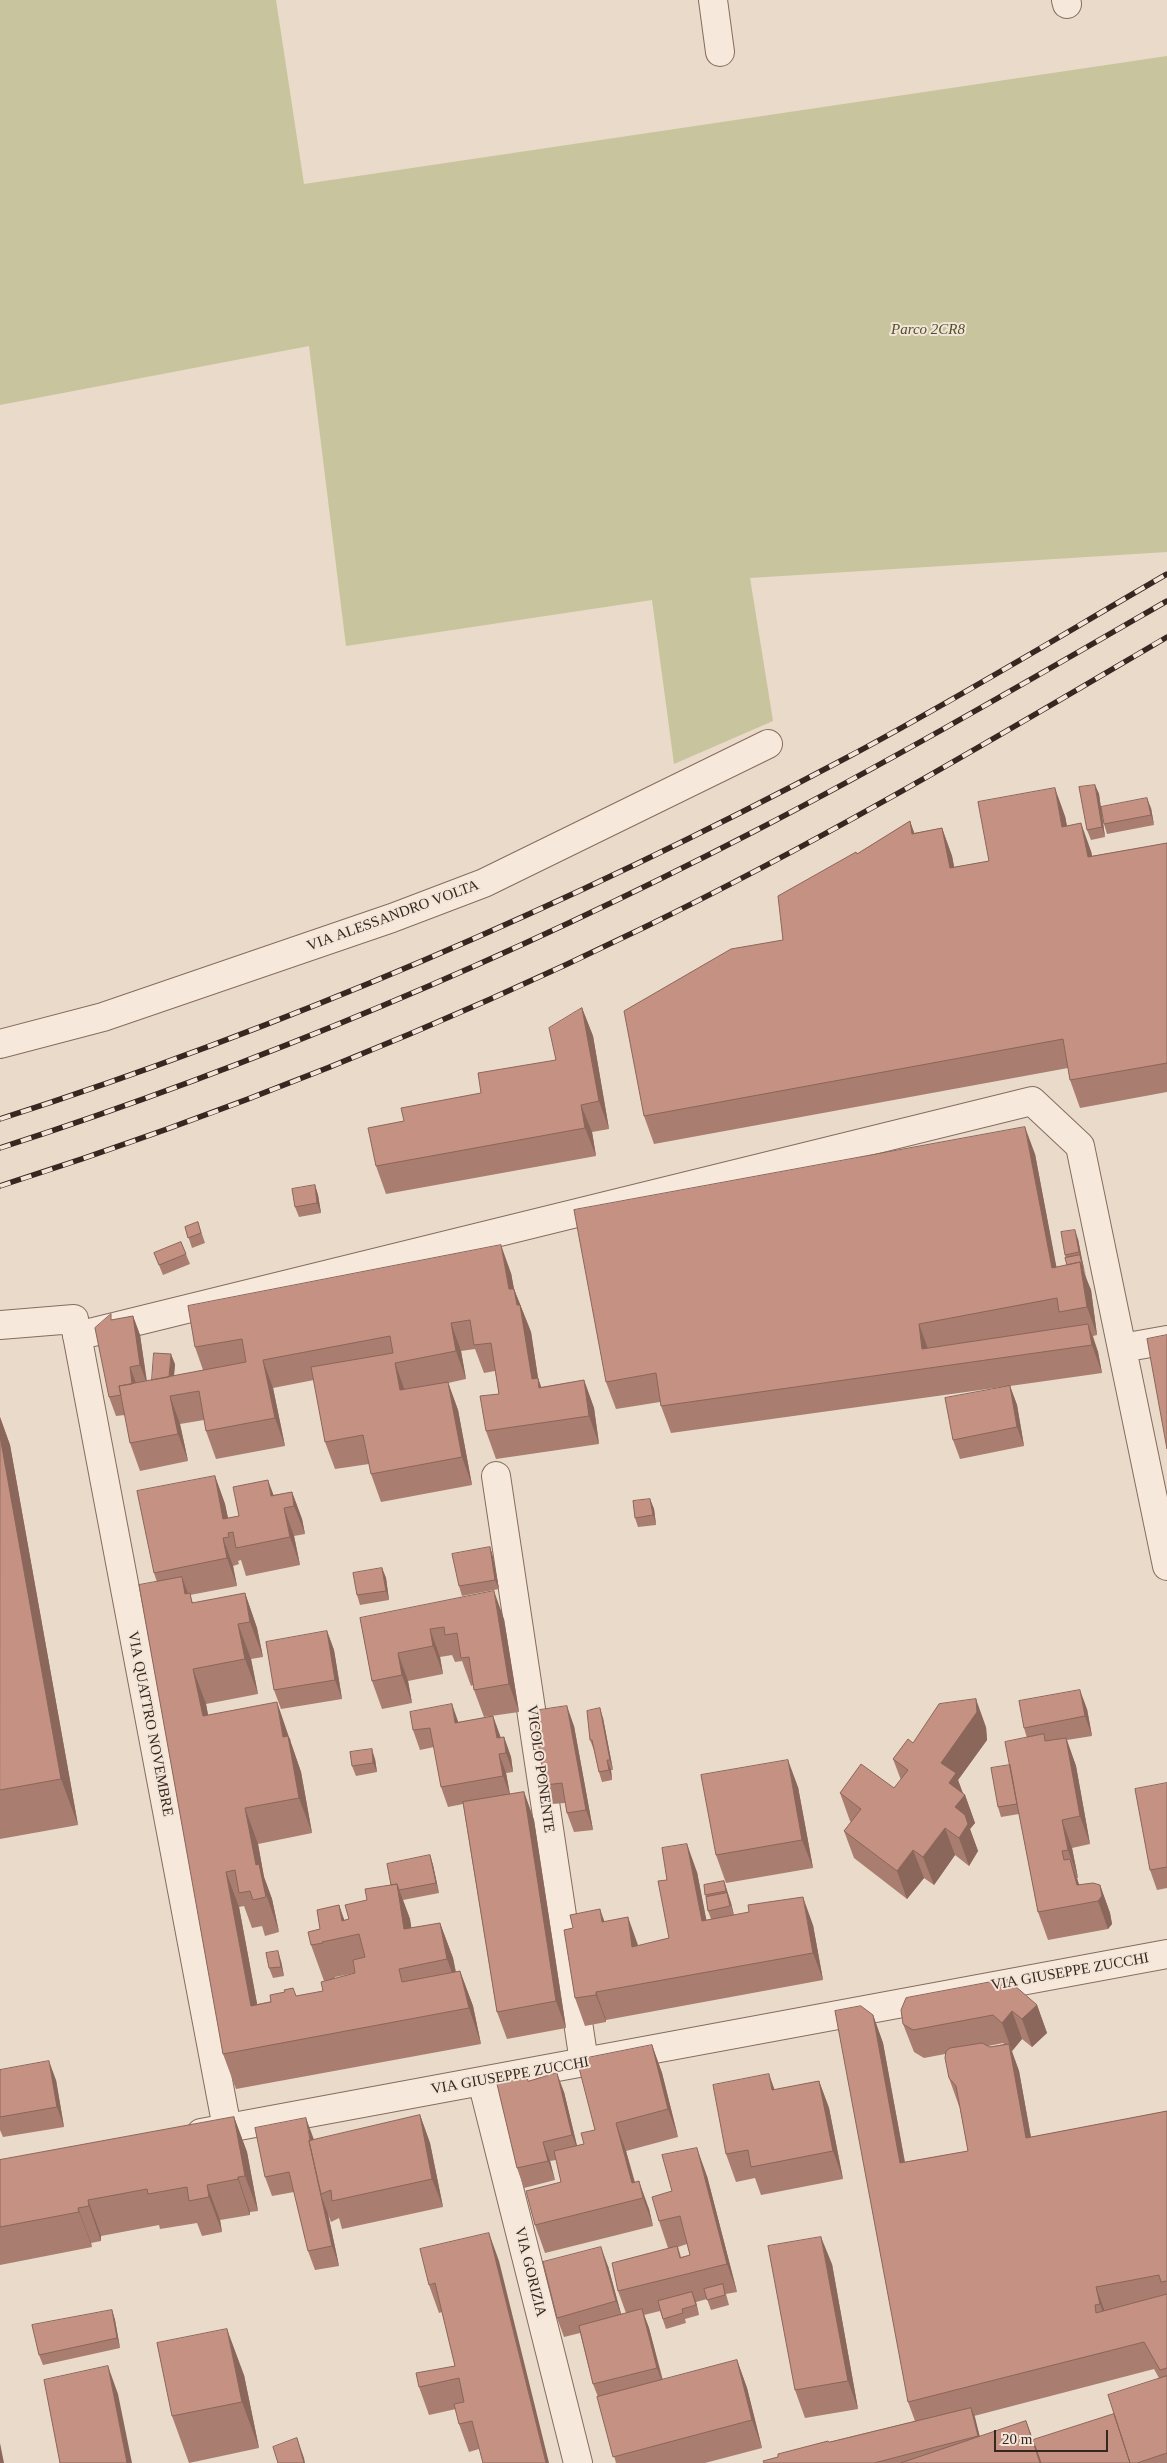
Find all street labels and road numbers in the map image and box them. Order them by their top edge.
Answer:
street label: VIA ALESSANDRO VOLTA [305,876,481,956]
street label: VIA QUATTRO NOVEMBRE [123,1630,177,1818]
street label: VICOLO PONENTE [522,1704,558,1834]
street label: VIA GIUSEPPE ZUCCHI [990,1949,1150,1995]
street label: VIA GIUSEPPE ZUCCHI [430,2053,590,2099]
street label: VIA GORIZIA [510,2225,550,2319]

